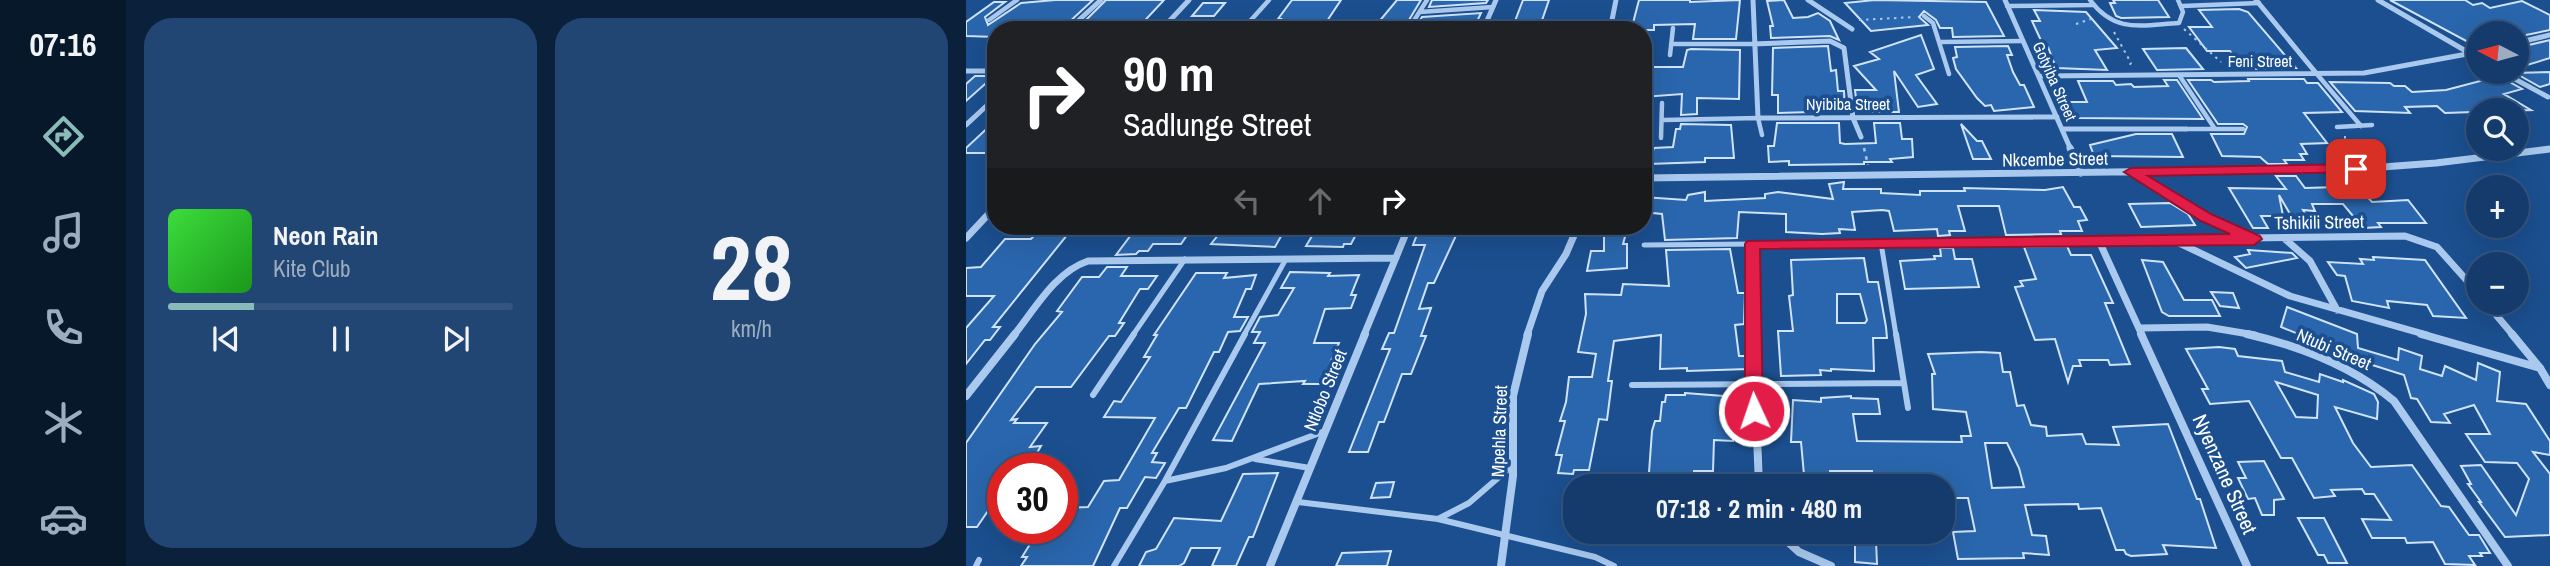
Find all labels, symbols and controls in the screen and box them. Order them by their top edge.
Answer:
north arrow [2466,21,2529,84]
map controls [2466,21,2529,315]
text: 07:16 [29,23,97,66]
street label: Gotyiba Street [2028,38,2082,124]
text: 90 m [1123,40,1215,106]
icon: right [1008,49,1099,140]
street label: Feni Street [2228,50,2292,72]
street label: Nyibiba Street [1806,93,1890,115]
button: search [2466,98,2529,161]
text: Sadlunge Street [1123,103,1311,146]
icon: directions [39,112,88,161]
pin [2326,139,2386,199]
street label: Nkcembe Street [2002,146,2108,172]
icon: arrive [2337,150,2375,188]
button: + [2466,175,2529,238]
icon: left [1228,182,1266,220]
icon: ahead [1301,182,1339,220]
icon: right [1374,182,1412,220]
text: 28 [710,206,793,328]
icon: music [39,208,88,257]
street label: Tshikili Street [2274,209,2364,235]
text: Neon Rain [273,218,378,253]
button: − [2466,252,2529,315]
text: Kite Club [273,253,351,284]
icon: phone [39,303,88,352]
text: km/h [731,313,772,344]
icon: previous [207,320,245,358]
icon: pause [322,320,360,358]
icon: next [437,320,475,358]
street label: Ntubi Street [2293,322,2375,376]
street label: Ntlobo Street [1297,345,1353,435]
position arrow [1717,374,1791,448]
street label: Mpehla Street [1485,385,1513,477]
icon: climate [39,398,88,447]
street label: Nyenzane Street [2186,410,2264,539]
speed limit sign: 30 [987,453,1078,544]
text: 07:18 · 2 min · 480 m [1656,491,1862,526]
icon: car [39,494,88,543]

